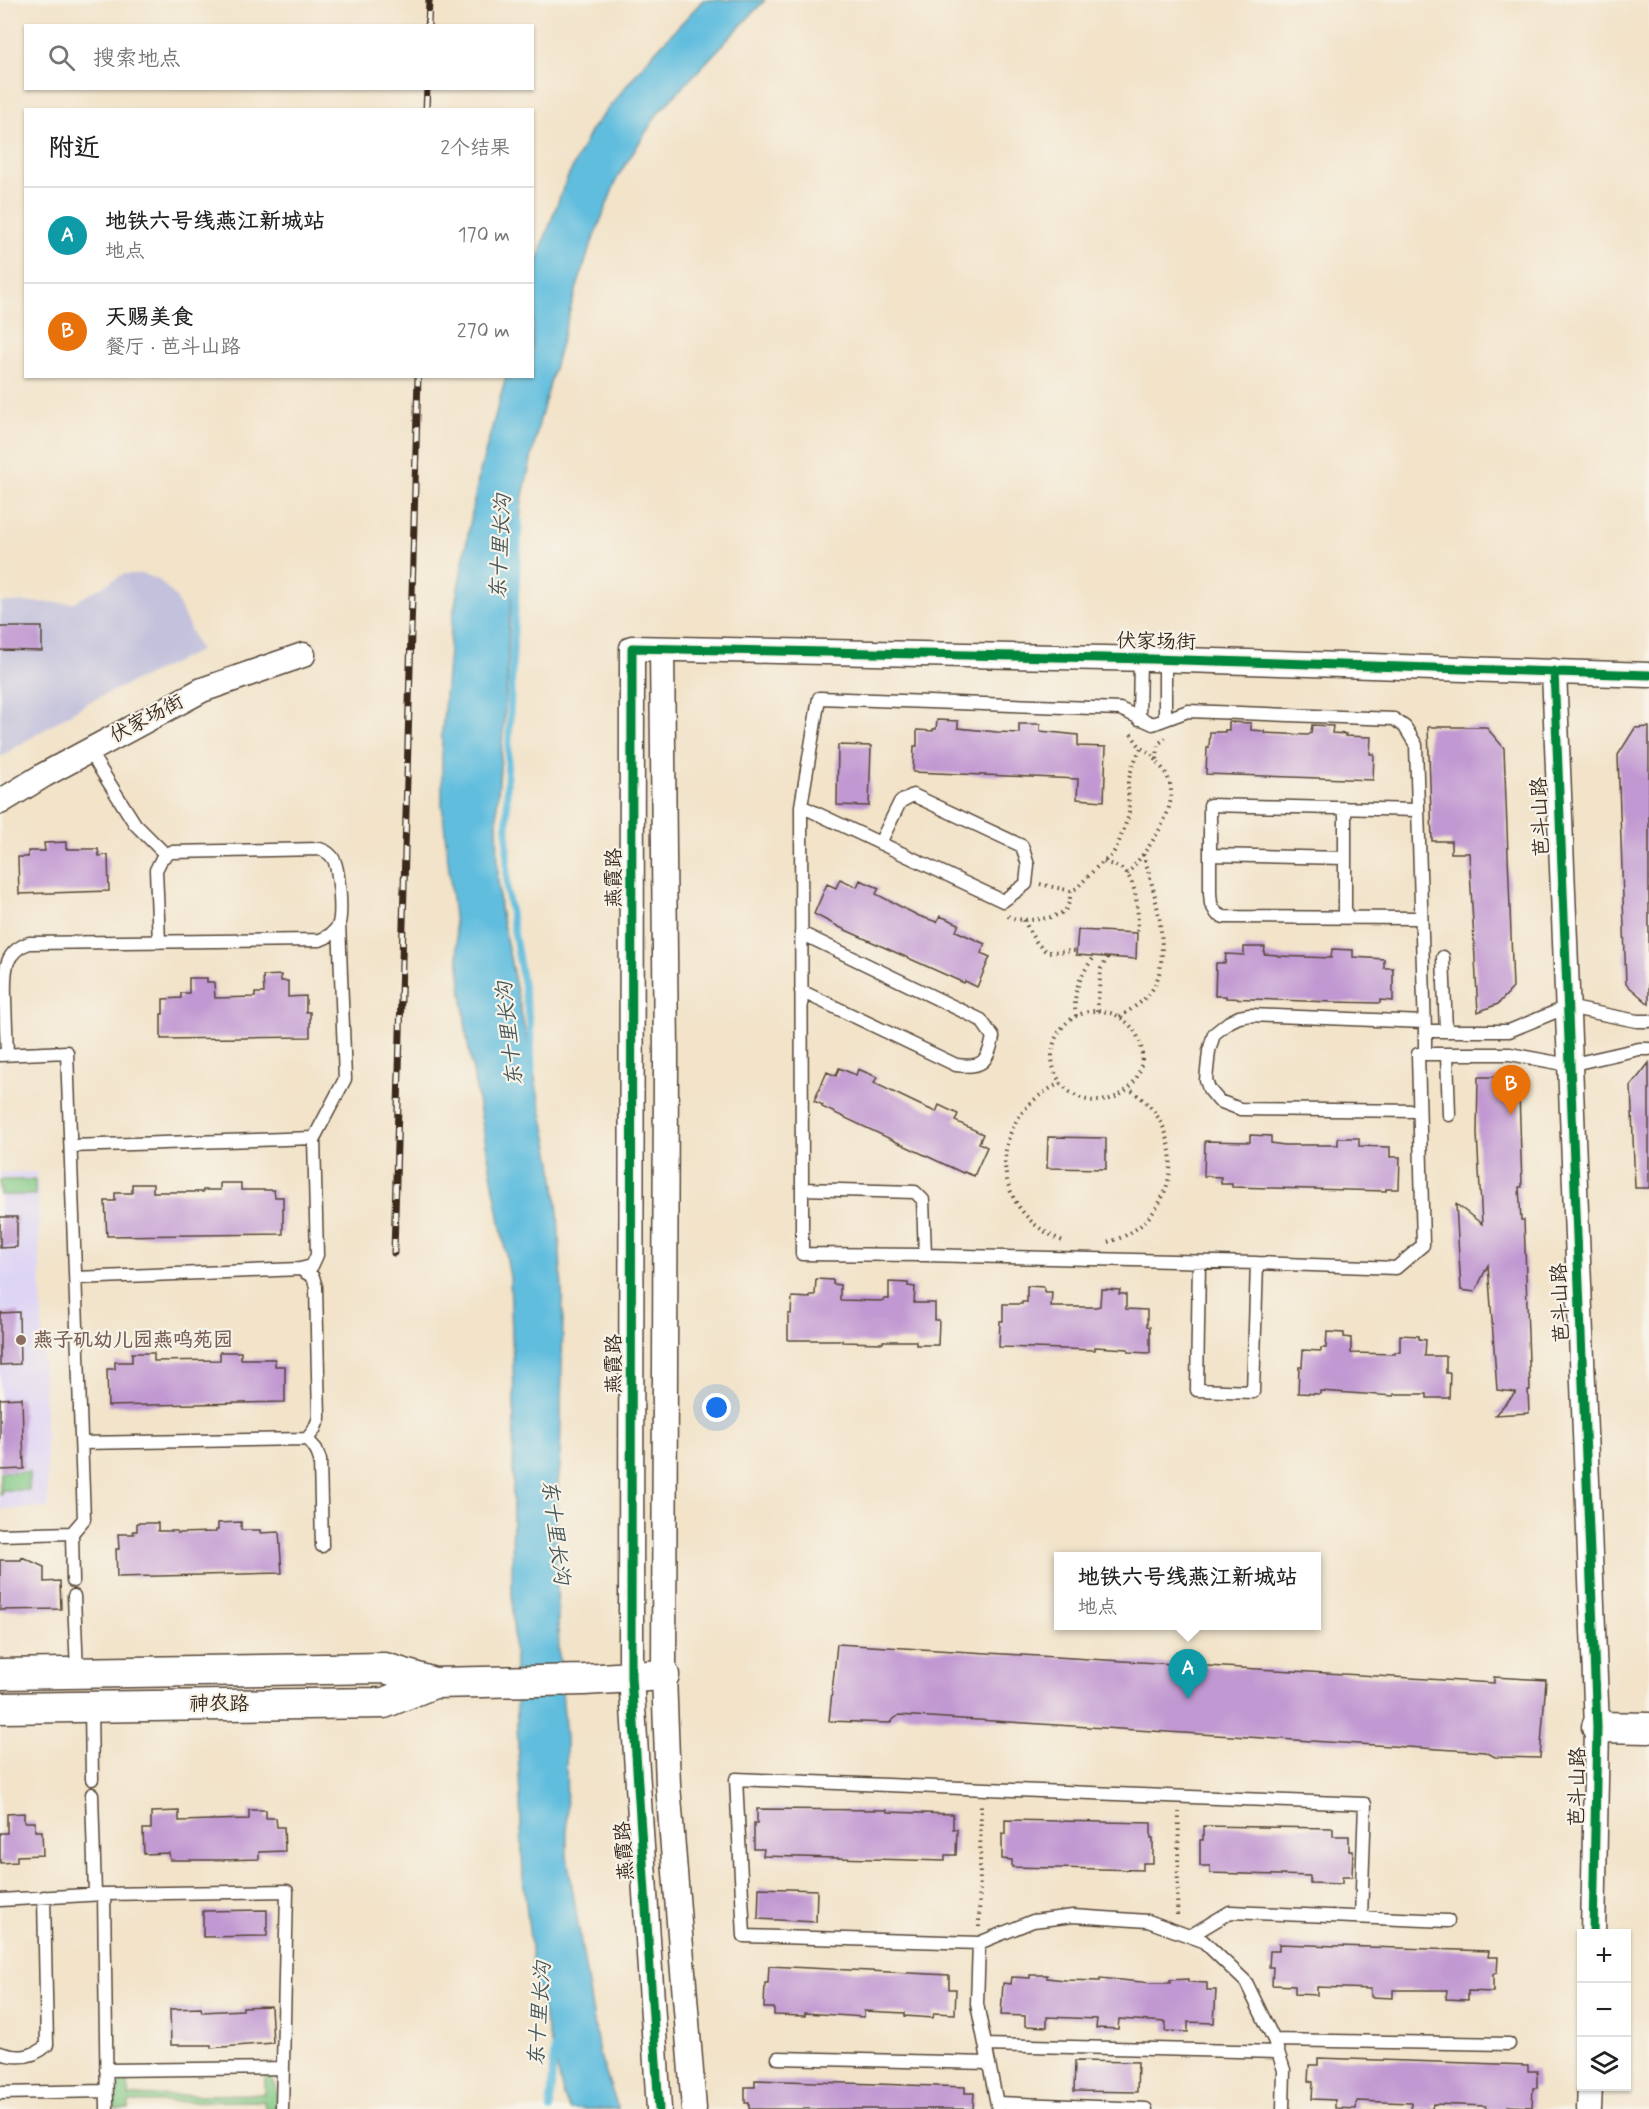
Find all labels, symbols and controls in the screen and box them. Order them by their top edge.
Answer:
search box [24,24,534,90]
icon: search [45,41,78,74]
text: 搜索地点 [93,45,181,73]
text: 附近 [48,132,100,166]
text: 2个结果 [440,135,510,162]
text: 地铁六号线燕江新城站 [105,208,325,236]
text: A [61,222,74,249]
text: 170 m [458,222,510,249]
text: 地点 [105,238,145,265]
text: 天赐美食 [105,304,193,332]
text: B [61,318,74,345]
text: 270 m [457,318,510,345]
text: 餐厅 · 芭斗山路 [105,334,240,361]
water label: 东十里长沟 [484,492,518,600]
street label: 伏家场街 [1116,628,1196,656]
street label: 伏家场街 [105,688,189,750]
street label: 芭斗山路 [1526,776,1556,857]
street label: 燕霞路 [601,847,628,908]
water label: 东十里长沟 [490,978,529,1088]
pin: B [1492,1066,1530,1115]
street label: 芭斗山路 [1546,1262,1576,1343]
place label: 燕子矶幼儿园燕鸣苑园 [33,1327,233,1354]
marker: 燕子矶幼儿园燕鸣苑园 [14,1333,28,1347]
street label: 燕霞路 [601,1333,628,1394]
your location [702,1393,731,1422]
water label: 东十里长沟 [535,1478,576,1588]
popup [1054,1552,1321,1630]
text: 地铁六号线燕江新城站 [1077,1564,1298,1592]
text: 地点 [1077,1594,1117,1621]
pin: A [1168,1650,1208,1699]
street label: 神农路 [189,1691,250,1718]
street label: 芭斗山路 [1564,1746,1592,1827]
street label: 燕霞路 [609,1819,641,1882]
map controls [1577,1929,1631,2091]
button: + [1577,1929,1631,1983]
water label: 东十里长沟 [522,1959,558,2067]
button: − [1577,1983,1631,2037]
button: layers [1577,2037,1631,2091]

